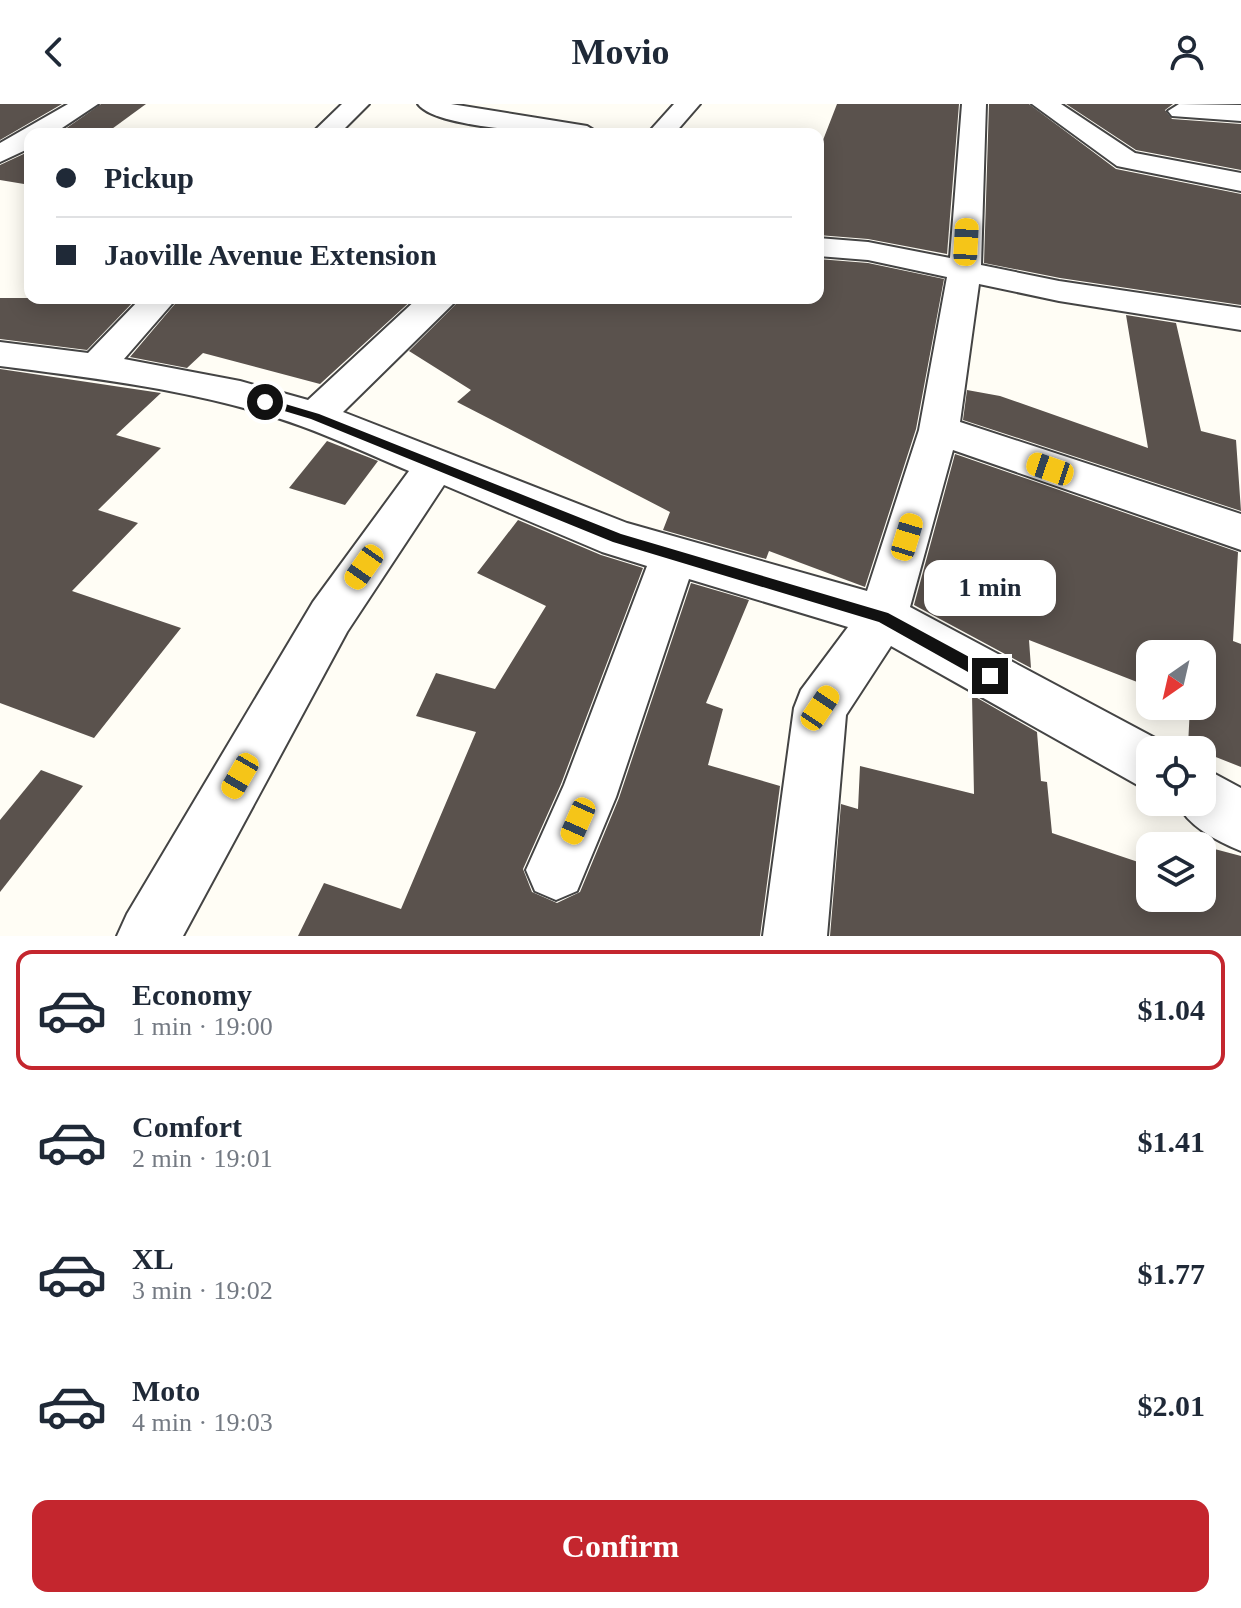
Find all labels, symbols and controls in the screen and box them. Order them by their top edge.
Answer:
icon: back [32,30,76,74]
icon: person [1165,30,1209,74]
text: Movio [572,32,669,72]
text: Pickup [104,161,194,194]
car [953,217,979,267]
text: Jaoville Avenue Extension [104,238,437,271]
route start [247,384,283,420]
car [1023,450,1077,488]
car [889,511,925,563]
car [340,540,388,594]
callout: 1 min [924,560,1056,616]
text: 1 min [959,573,1021,602]
north arrow [1136,640,1216,720]
map controls [1136,640,1216,912]
route end [972,658,1008,694]
car [797,681,843,735]
button: locate [1136,736,1216,816]
car [218,749,262,803]
car [557,794,599,848]
button: layers [1136,832,1216,912]
icon: car [36,974,108,1046]
text: Economy [132,978,252,1011]
text: $1.04 [1138,993,1205,1026]
text: 1 min · 19:00 [132,1012,273,1041]
icon: car [36,1106,108,1178]
text: Comfort [132,1110,242,1143]
text: $1.41 [1138,1125,1205,1158]
text: 2 min · 19:01 [132,1144,273,1173]
icon: car [36,1238,108,1310]
text: XL [132,1242,174,1275]
text: $1.77 [1138,1257,1205,1290]
text: 3 min · 19:02 [132,1276,273,1305]
icon: car [36,1370,108,1442]
text: Moto [132,1374,200,1407]
text: $2.01 [1138,1389,1205,1422]
text: 4 min · 19:03 [132,1408,273,1437]
button: Confirm [32,1500,1209,1592]

